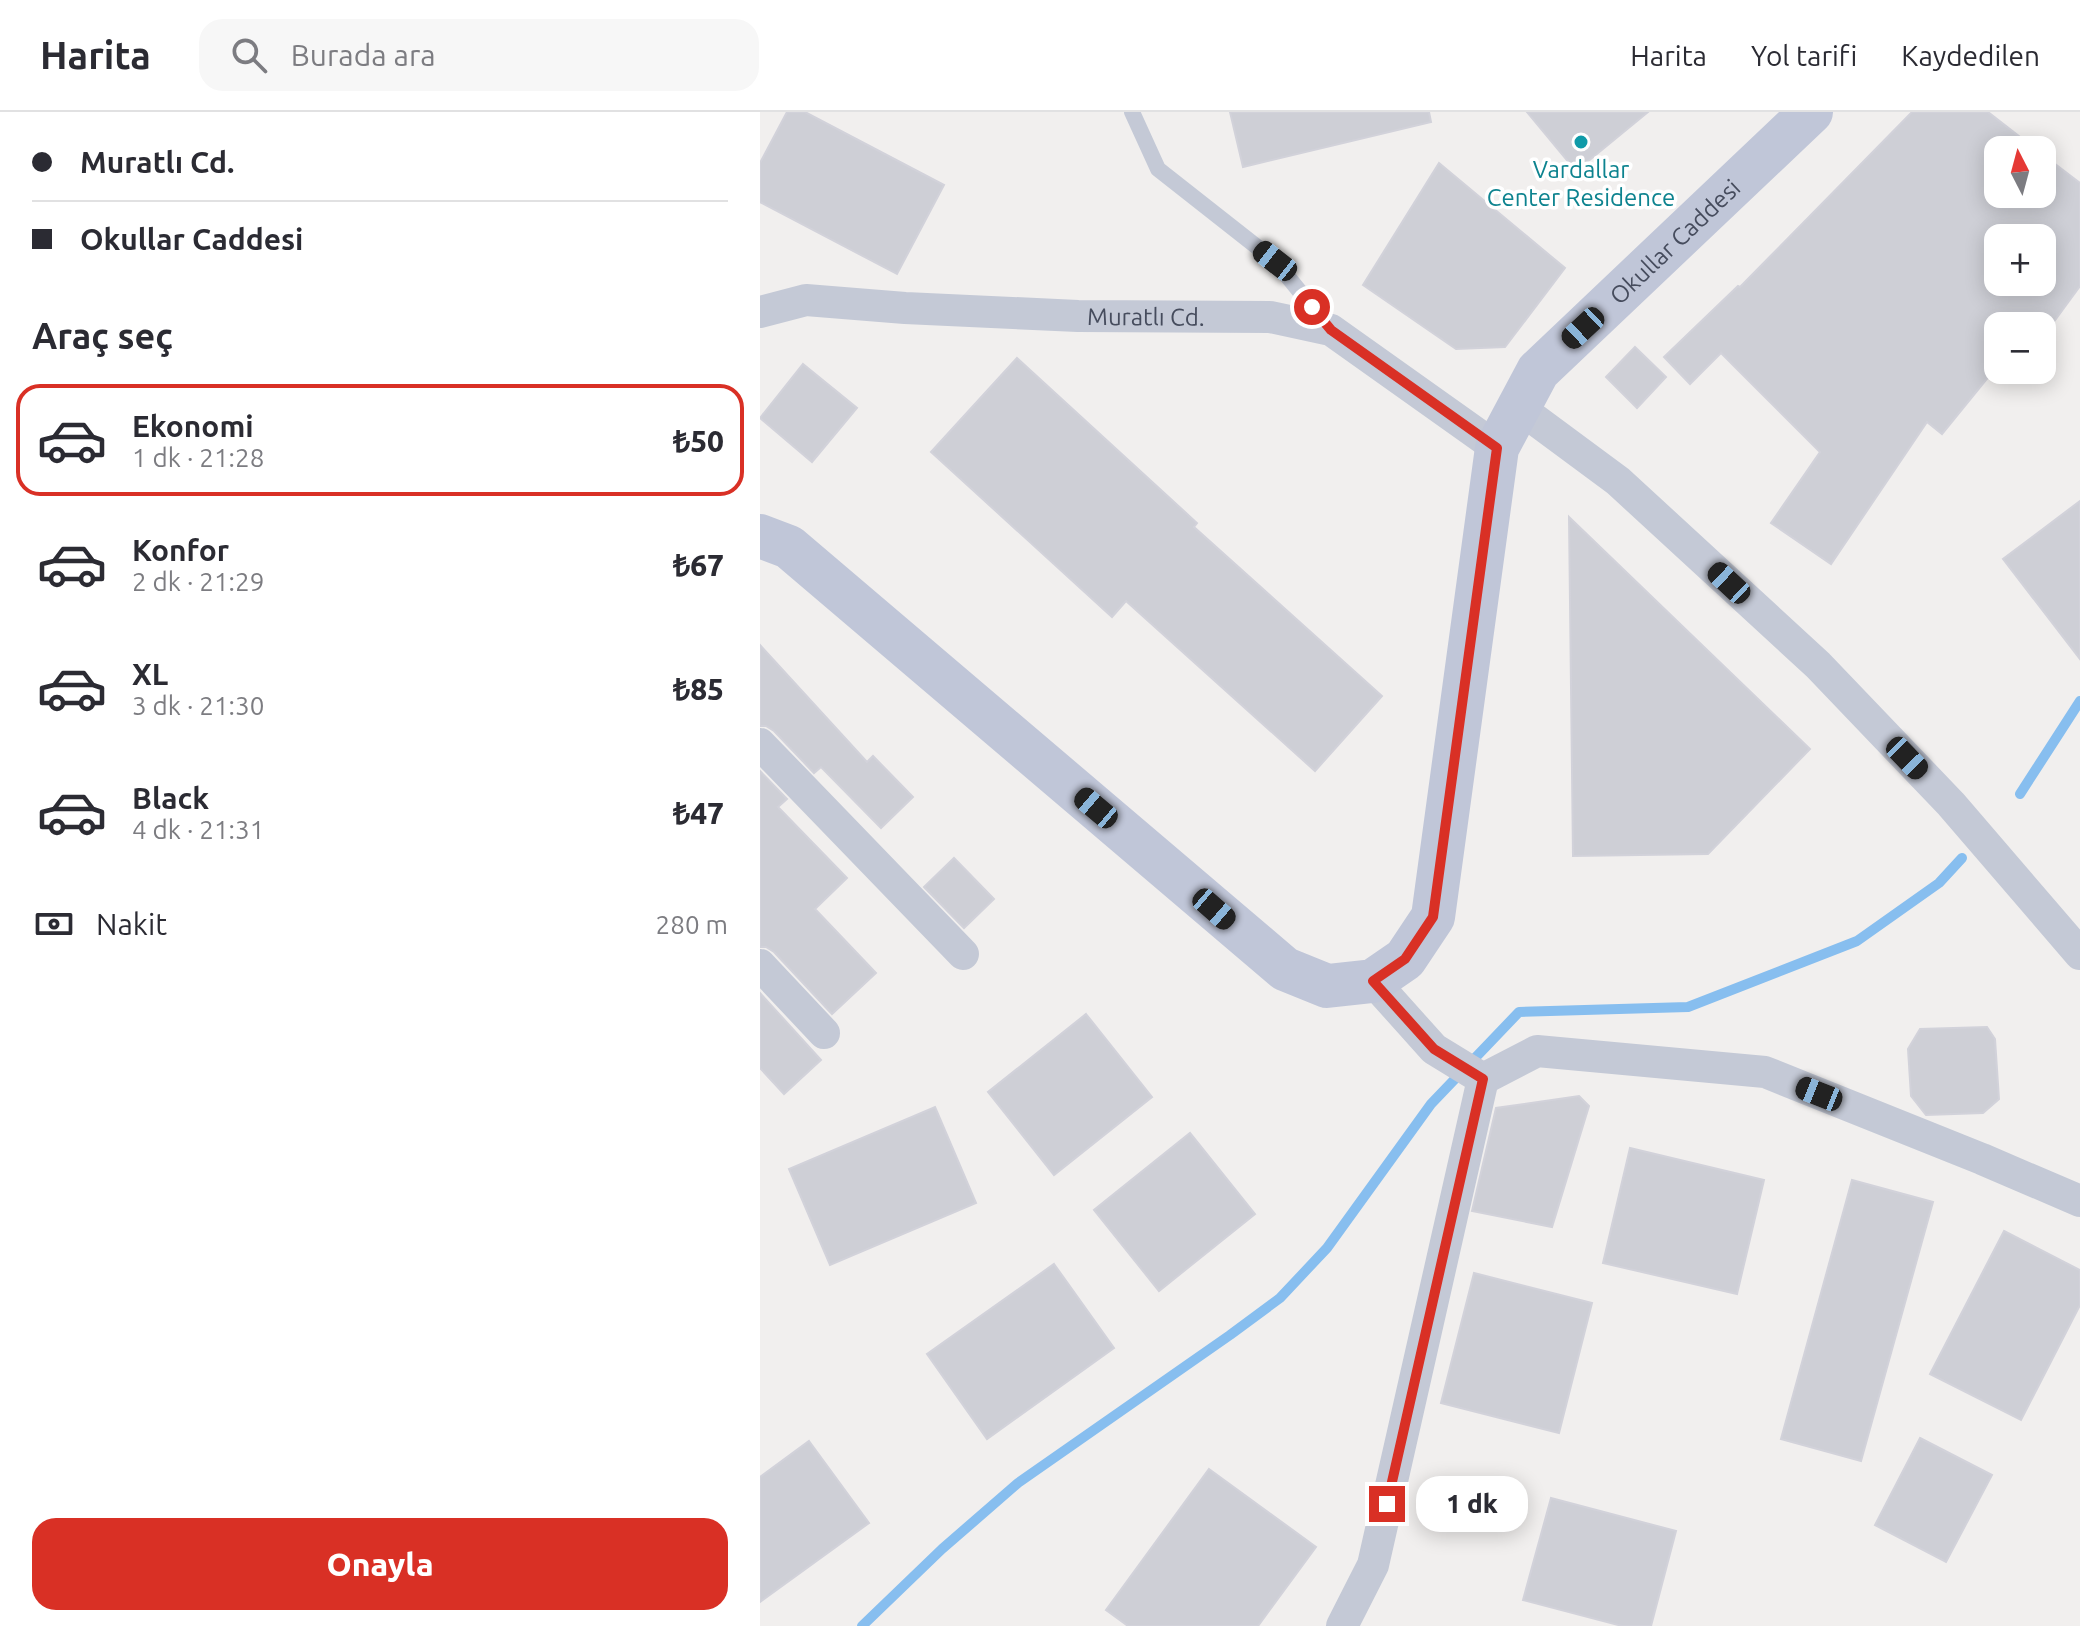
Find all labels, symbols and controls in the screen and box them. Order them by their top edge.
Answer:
search box [199,19,759,91]
icon: search [227,33,271,77]
text: Harita [40,34,151,76]
text: Burada ara [291,38,436,72]
text: Harita [1630,40,1707,71]
text: Yol tarifi [1751,40,1857,71]
text: Kaydedilen [1901,40,2040,71]
marker: Vardallar Center Residence [1572,133,1590,151]
north arrow [1984,136,2056,208]
map controls [1984,136,2056,384]
text: Muratlı Cd. [80,145,234,179]
place label: Vardallar Center Residence [1487,156,1675,211]
street label: Okullar Caddesi [1604,174,1745,309]
text: Okullar Caddesi [80,222,303,256]
button: + [1984,224,2056,296]
car [1249,237,1301,285]
route start [1294,289,1330,325]
street label: Muratlı Cd. [1087,303,1205,330]
car [1557,303,1609,353]
button: − [1984,312,2056,384]
text: Araç seç [32,315,173,356]
icon: car [36,404,108,476]
text: Ekonomi [132,409,254,443]
text: ₺50 [673,424,724,458]
text: 1 dk · 21:28 [132,443,264,472]
icon: car [36,528,108,600]
text: Konfor [132,533,229,567]
text: ₺67 [673,548,724,582]
car [1703,558,1755,608]
text: 2 dk · 21:29 [132,567,264,596]
icon: car [36,652,108,724]
text: XL [132,657,168,691]
text: ₺85 [673,672,724,706]
text: 3 dk · 21:30 [132,691,264,720]
car [1882,732,1932,784]
icon: car [36,776,108,848]
text: Black [132,781,209,815]
car [1070,783,1122,833]
text: ₺47 [673,796,724,830]
text: 4 dk · 21:31 [132,815,264,844]
car [1188,884,1240,934]
icon: cash [32,902,76,946]
text: Nakit [96,907,167,941]
text: 280 m [656,910,728,939]
car [1792,1074,1846,1114]
callout: 1 dk [1415,1476,1527,1532]
route end [1369,1486,1405,1522]
text: 1 dk [1446,1489,1498,1518]
button: Onayla [32,1518,728,1610]

